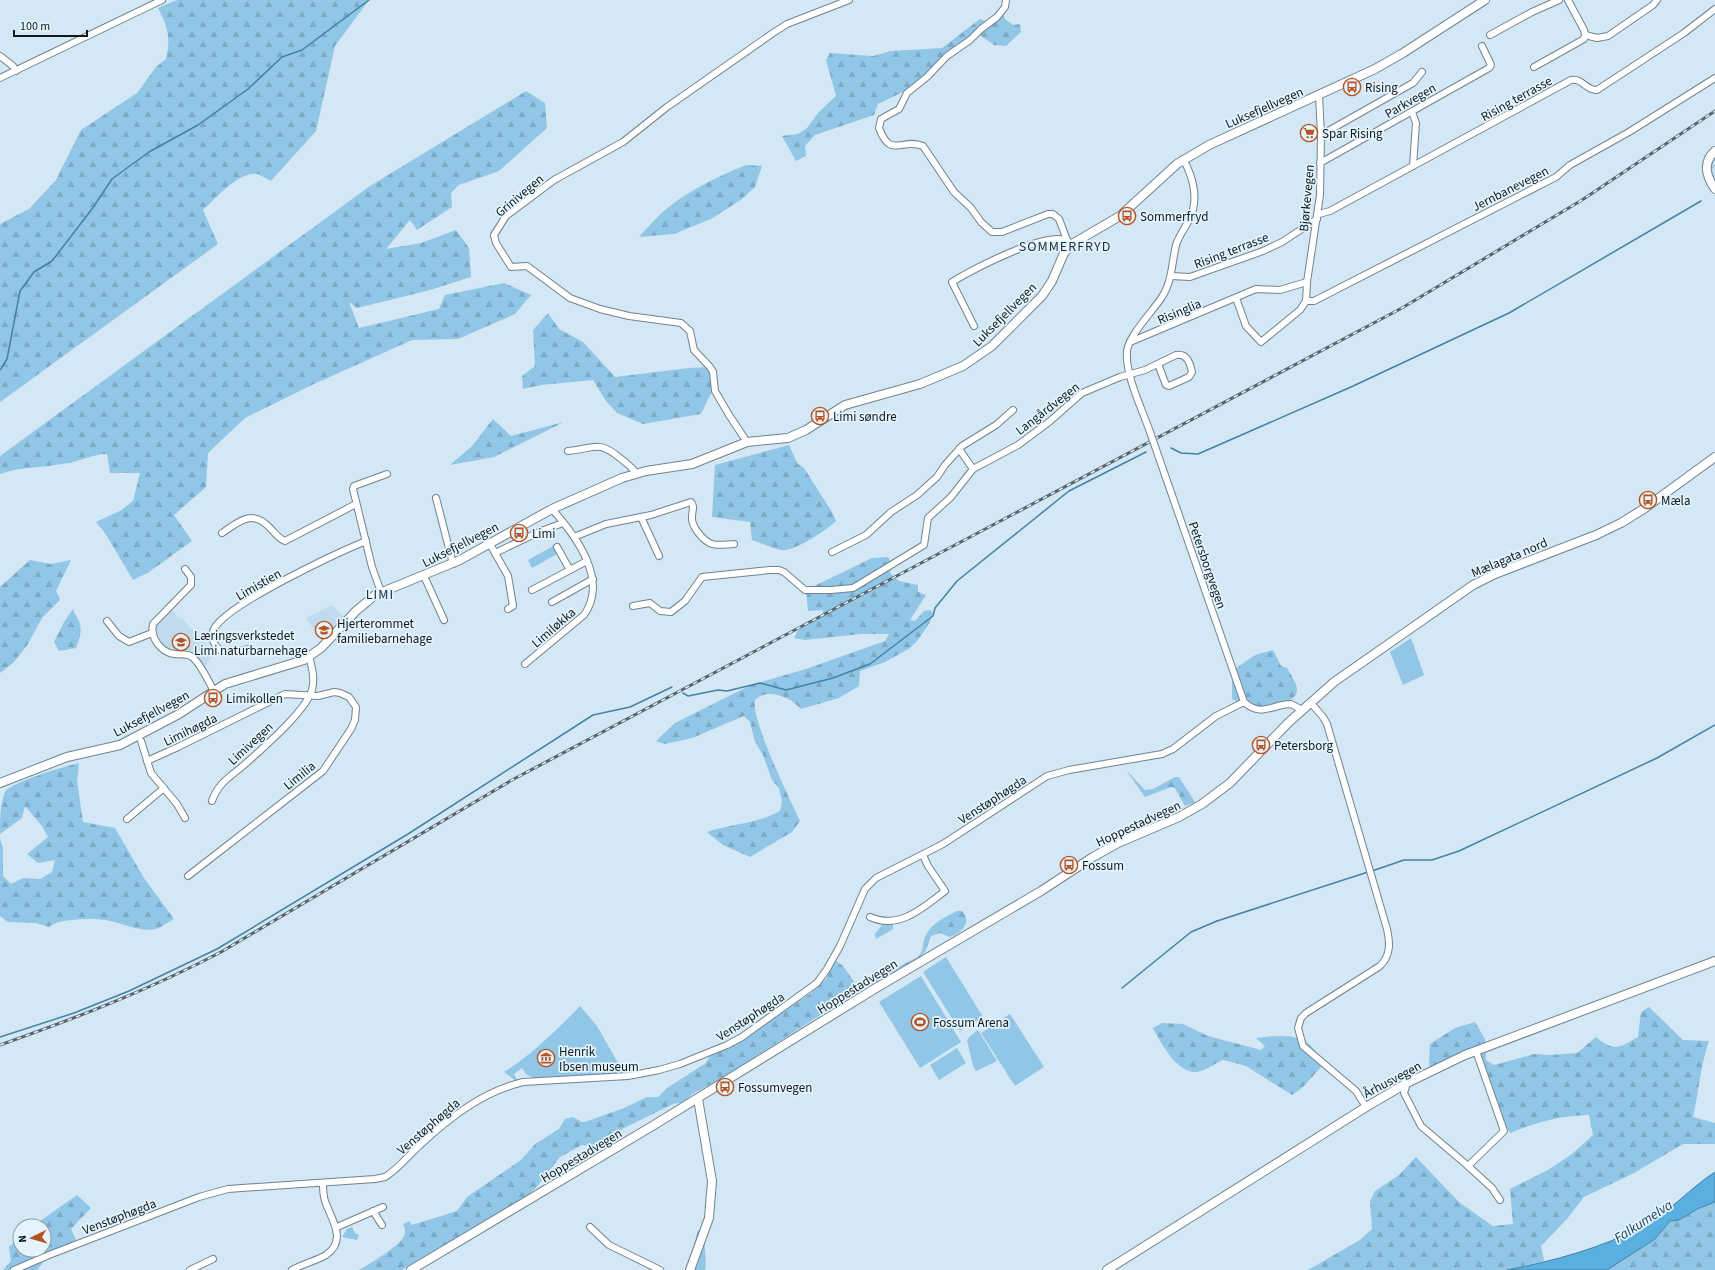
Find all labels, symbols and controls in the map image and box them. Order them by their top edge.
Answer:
scale bar [14,12,87,38]
text: 100 m [20,18,50,35]
street label: Rising terrasse [1478,72,1555,126]
bus stop icon: Rising [1342,77,1362,97]
place label: Rising [1365,79,1398,97]
street label: Parkvegen [1382,79,1439,123]
street label: Luksefjellvegen [1222,83,1306,133]
supermarket icon: Spar Rising [1299,123,1319,143]
place label: Spar Rising [1322,125,1383,143]
street label: Jernbanevegen [1469,162,1552,216]
street label: Bjørkevegen [1295,164,1319,232]
street label: Grinivegen [492,170,548,221]
bus stop icon: Sommerfryd [1117,206,1137,226]
place label: Sommerfryd [1140,208,1208,226]
street label: Rising terrasse [1191,228,1271,273]
district label: SOMMERFRYD [1019,237,1111,257]
street label: Luksefjellvegen [969,279,1041,351]
street label: Risinglia [1155,295,1204,329]
street label: Langårdvegen [1012,378,1083,440]
bus stop icon: Limi søndre [810,406,830,426]
place label: Limi søndre [833,408,897,426]
bus stop icon: Mæla [1638,490,1658,510]
place label: Mæla [1661,492,1690,510]
street label: Luksefjellvegen [419,518,502,572]
street label: Petersborgvegen [1184,519,1230,611]
bus stop icon: Limi [509,523,529,543]
place label: Limi [532,525,556,543]
street label: Mælagata nord [1469,534,1550,582]
street label: Limistien [232,565,285,605]
district label: LIMI [366,585,394,605]
street label: Limiløkka [528,604,580,652]
place label: Hjerterommet familiebarnehage [337,615,432,648]
school or university icon: Hjerterommet familiebarnehage [314,620,334,640]
place label: Læringsverkstedet Limi naturbarnehage [194,627,308,660]
school or university icon: Læringsverkstedet Limi naturbarnehage [171,632,191,652]
street label: Luksefjellvegen [110,686,193,741]
bus stop icon: Limikollen [203,688,223,708]
place label: Limikollen [226,690,283,708]
street label: Limihøgda [161,709,220,751]
street label: Limivegen [224,718,277,769]
bus stop icon: Petersborg [1251,735,1271,755]
place label: Petersborg [1274,737,1334,755]
street label: Limilia [280,757,320,794]
street label: Venstøphøgda [955,771,1030,829]
street label: Hoppestadvegen [1093,796,1184,851]
bus stop icon: Fossum [1059,855,1079,875]
place label: Fossum [1082,857,1124,875]
street label: Hoppestadvegen [814,955,901,1019]
street label: Venstøphøgda [713,988,788,1046]
sports icon: Fossum Arena [910,1012,930,1032]
place label: Fossum Arena [933,1014,1009,1032]
place label: Henrik Ibsen museum [559,1043,639,1076]
museum icon: Henrik Ibsen museum [536,1048,556,1068]
street label: Århusvegen [1360,1057,1425,1103]
bus stop icon: Fossumvegen [715,1077,735,1097]
place label: Fossumvegen [738,1079,812,1097]
street label: Venstøphøgda [393,1094,464,1159]
street label: Hoppestadvegen [538,1125,625,1187]
street label: Venstøphøgda [80,1195,159,1239]
water label: Falkumelva [1610,1195,1677,1248]
north arrow [12,1218,52,1258]
text: N [15,1235,30,1243]

